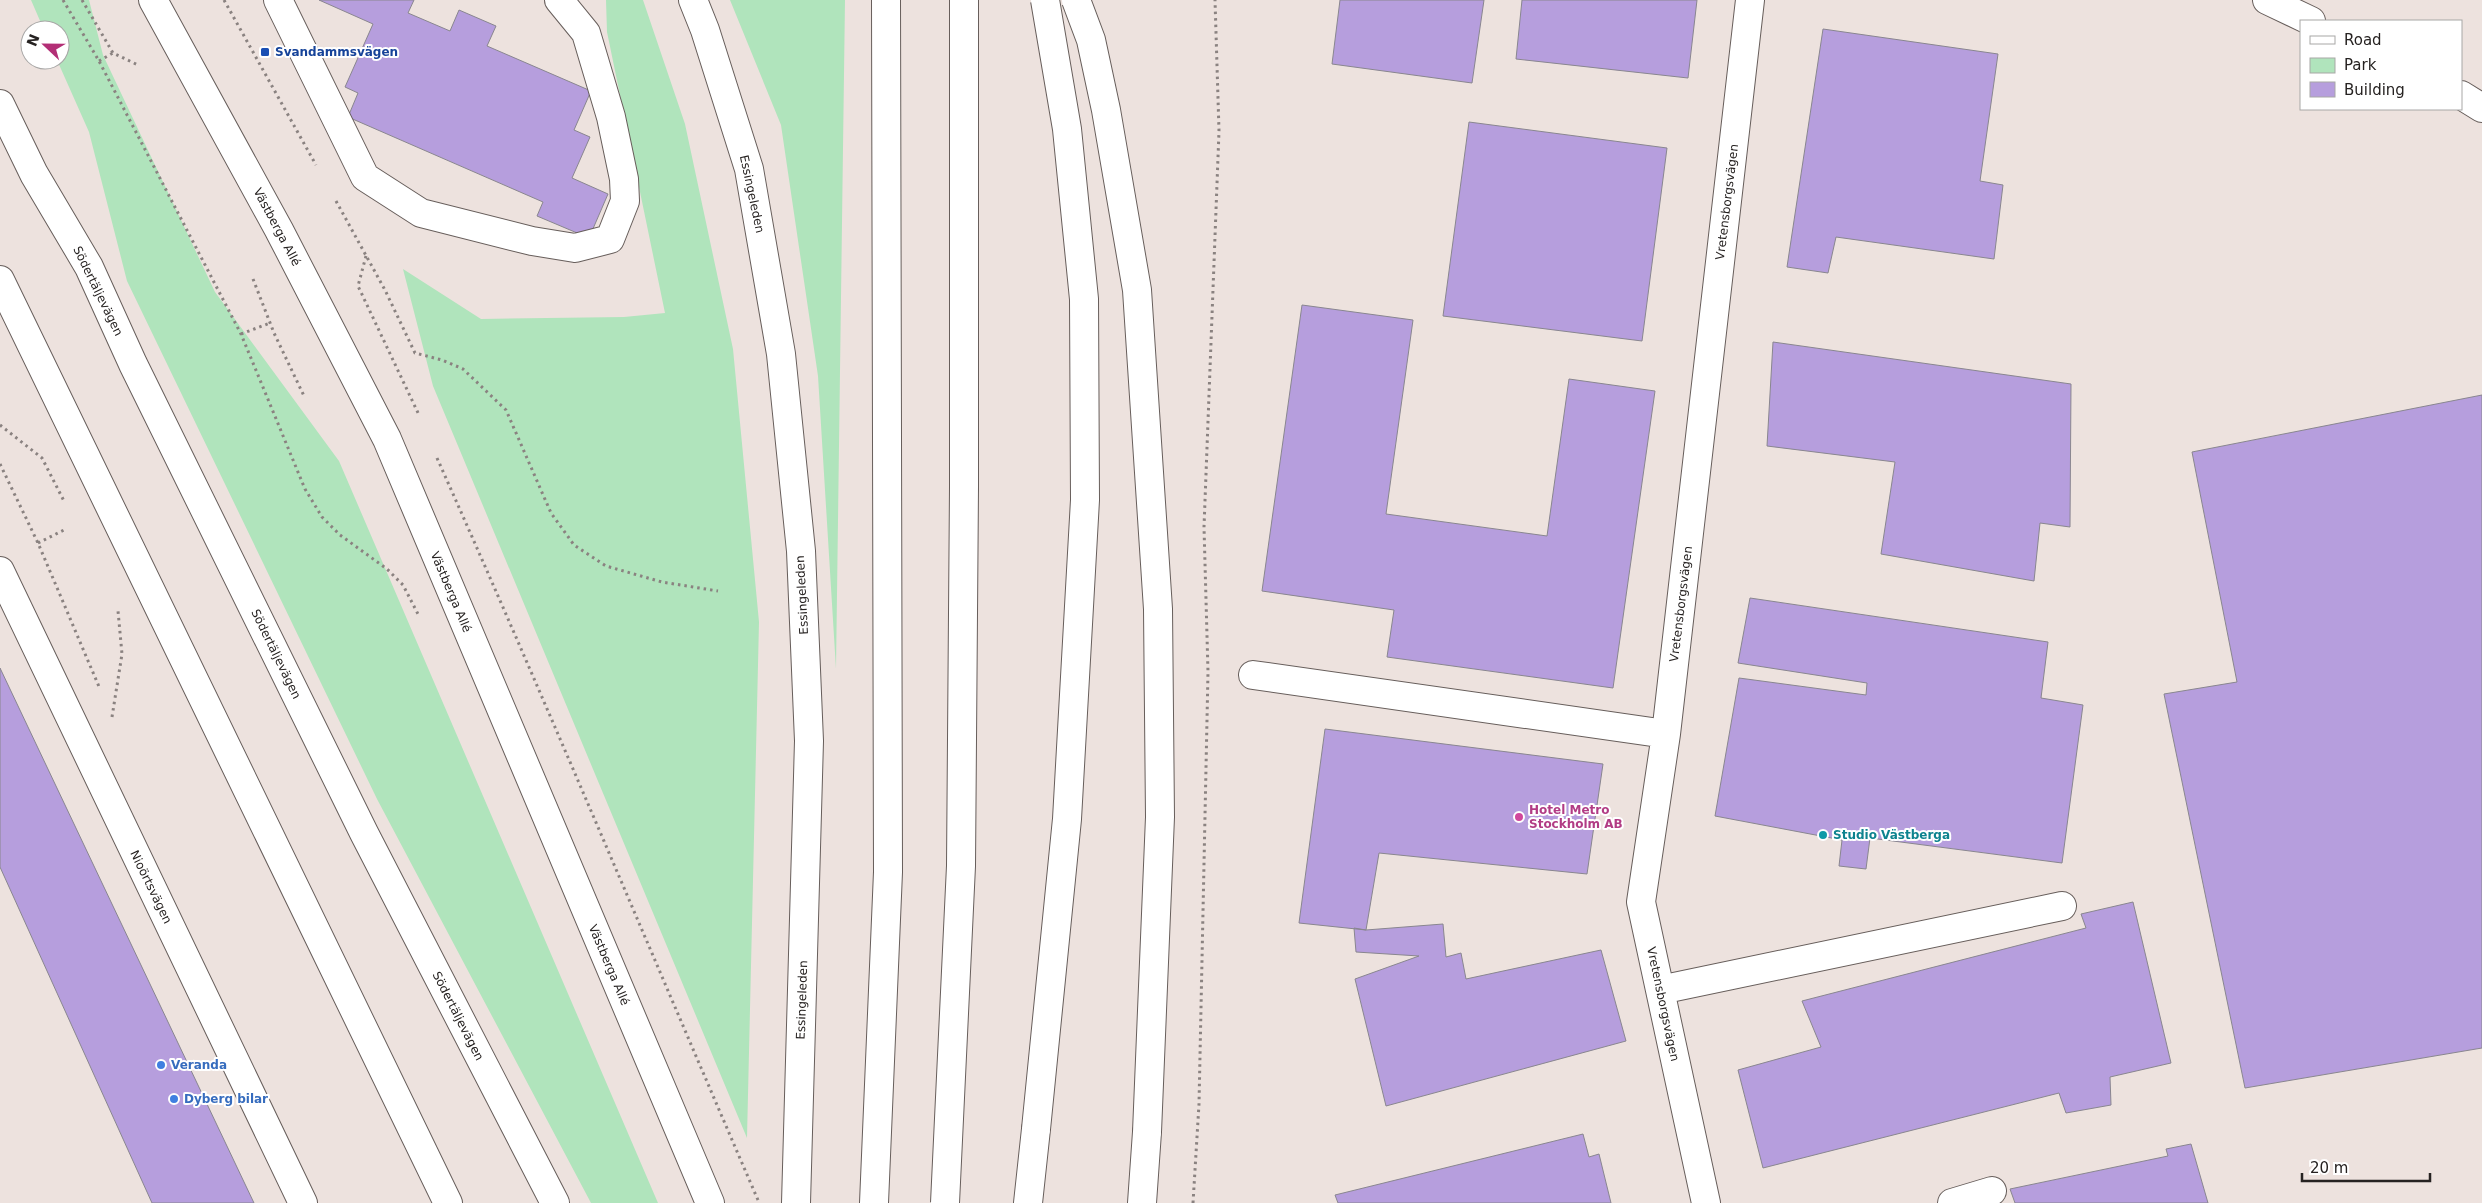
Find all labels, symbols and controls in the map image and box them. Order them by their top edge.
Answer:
north arrow [20,20,70,70]
legend [2300,20,2462,110]
text: Road [2344,31,2382,49]
text: N [23,32,43,49]
place label: Svandammsvägen [275,45,398,59]
marker: Svandammsvägen [259,46,271,58]
text: Park [2344,56,2377,74]
text: Building [2344,81,2405,99]
street label: Vretensborgsvägen [1713,143,1741,261]
street label: Essingeleden [737,154,767,234]
street label: Västberga Allé [251,186,303,268]
street label: Södertäljevägen [70,244,126,338]
street label: Vretensborgsvägen [1667,545,1695,663]
street label: Västberga Allé [428,550,474,634]
street label: Essingeleden [793,555,811,635]
street label: Södertäljevägen [248,607,304,701]
place label: Hotel Metro Stockholm AB [1529,803,1623,831]
marker: Hotel Metro Stockholm AB [1513,811,1525,823]
place label: Studio Västberga [1833,828,1950,842]
marker: Studio Västberga [1817,829,1829,841]
street label: Nioörtsvägen [127,848,175,926]
street label: Västberga Allé [586,923,632,1007]
street label: Vretensborgsvägen [1644,945,1682,1063]
street label: Essingeleden [794,960,810,1040]
street label: Södertäljevägen [430,969,486,1063]
place label: Veranda [171,1058,227,1072]
marker: Veranda [155,1059,167,1071]
place label: Dyberg bilar [184,1092,268,1106]
marker: Dyberg bilar [168,1093,180,1105]
scale bar [2302,1150,2430,1182]
text: 20 m [2310,1159,2348,1177]

